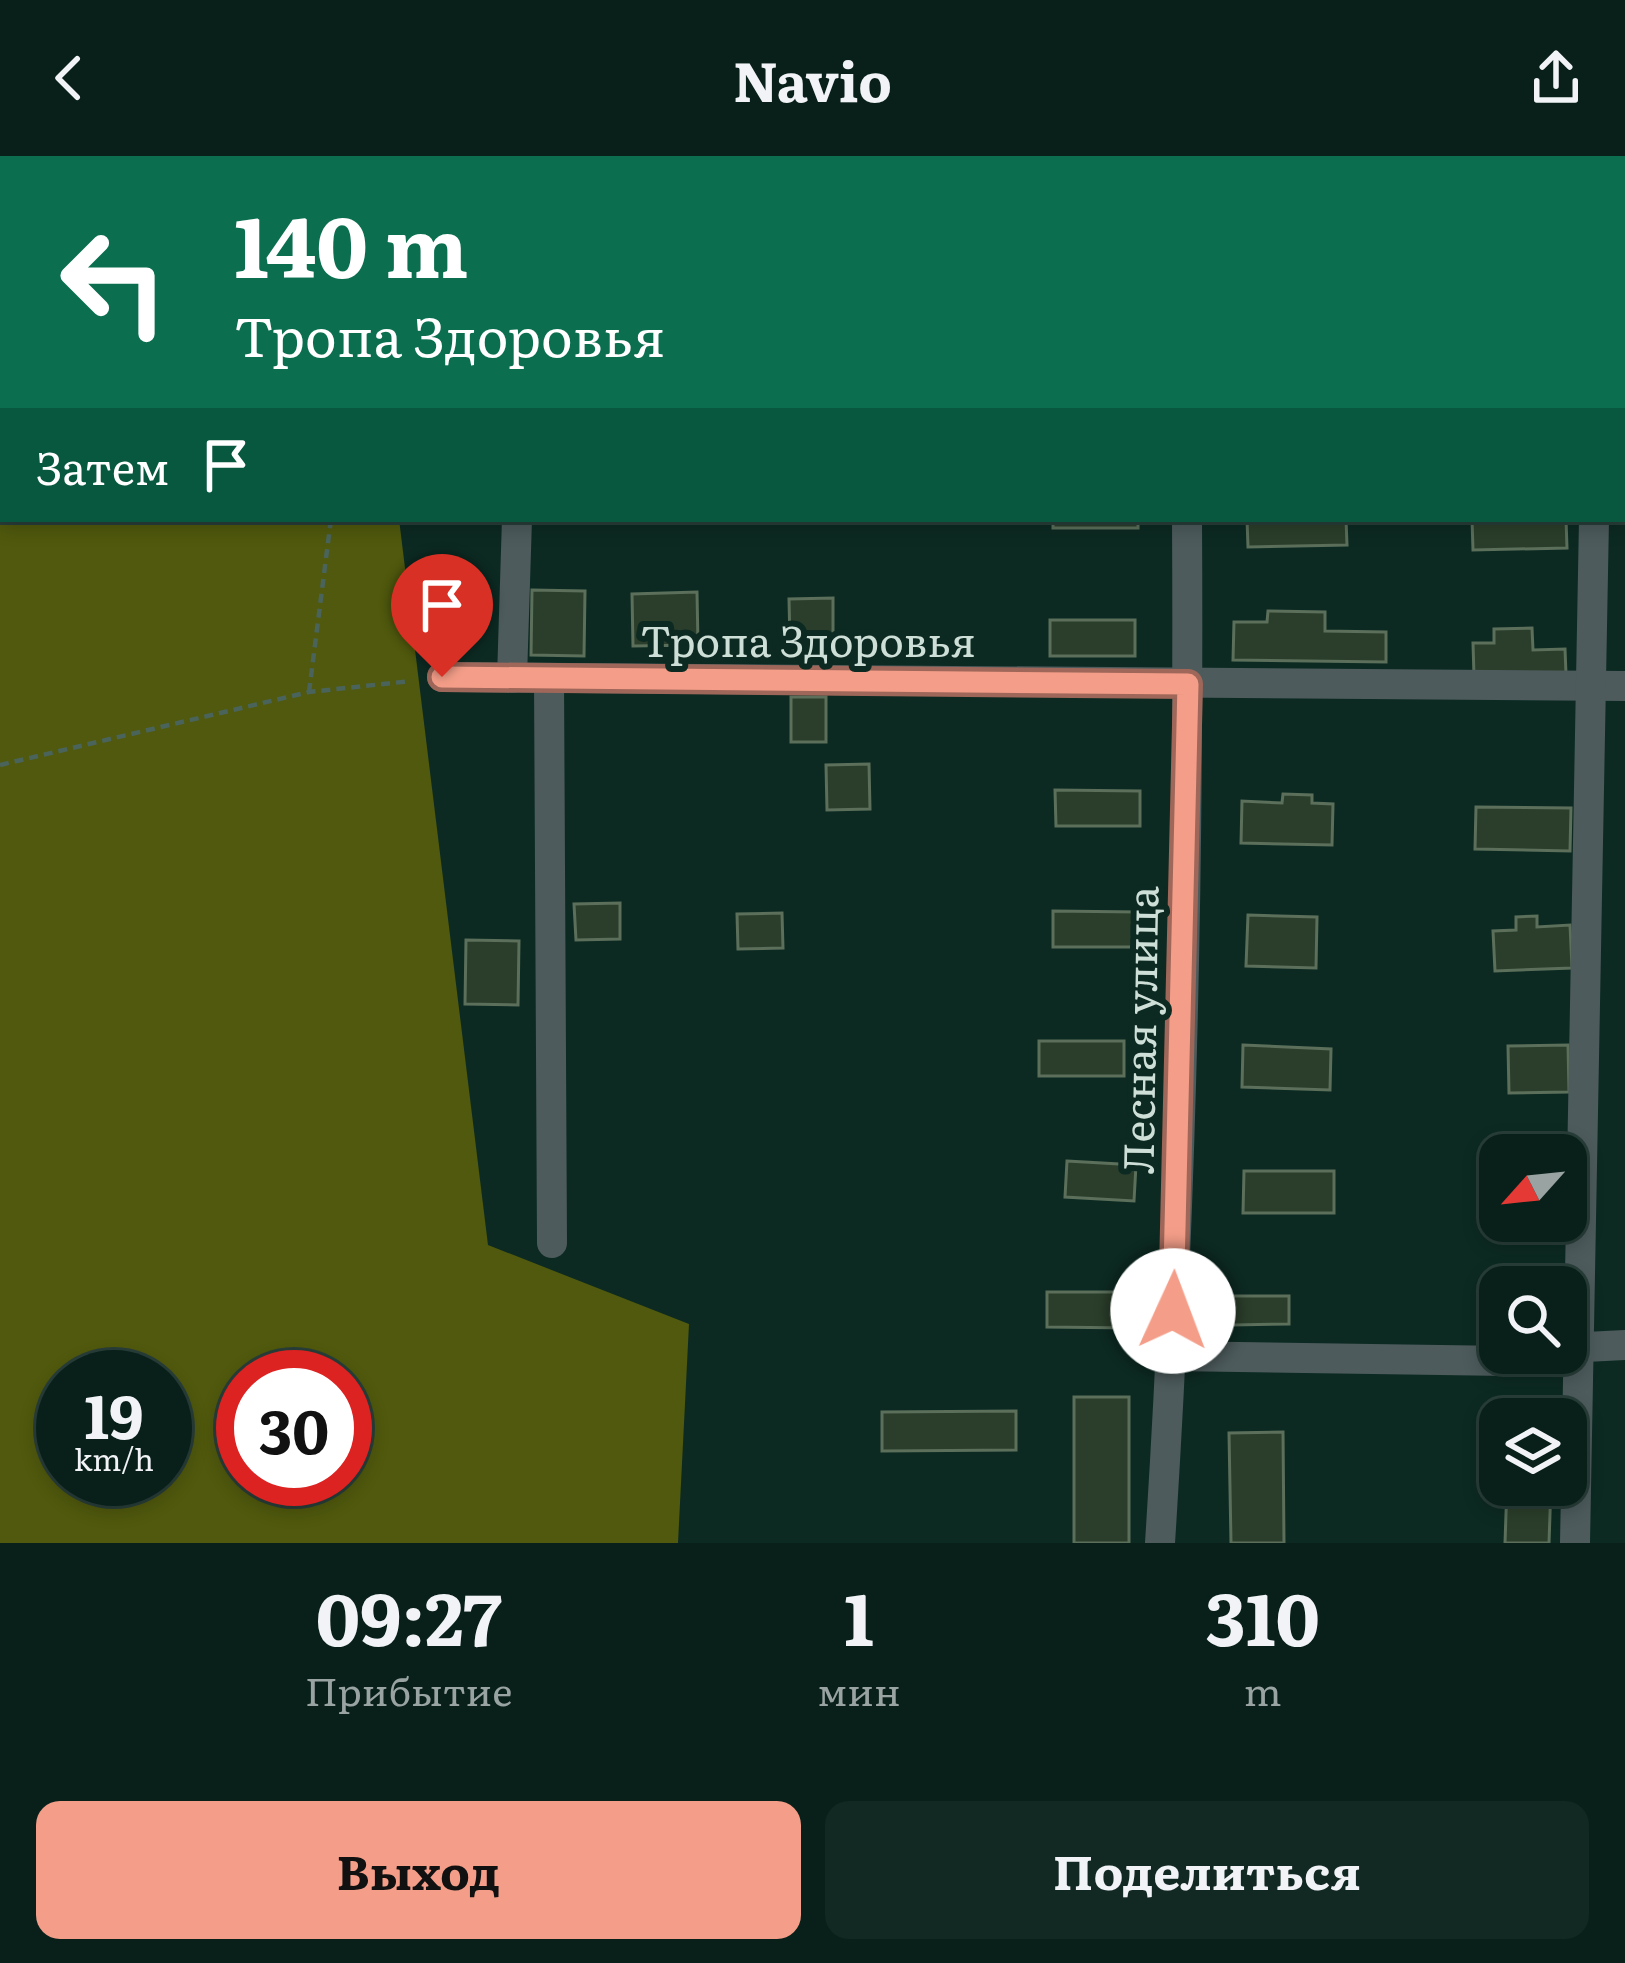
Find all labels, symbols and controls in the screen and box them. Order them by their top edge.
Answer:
text: Navio [733,38,892,119]
icon: back [36,45,102,111]
icon: share [1523,45,1589,111]
text: 140 m [234,179,469,304]
icon: left [36,204,192,360]
text: Тропа Здоровья [234,293,665,374]
text: Затем [36,432,169,499]
icon: arrive [193,432,259,498]
pin [391,554,493,677]
icon: arrive [409,572,475,638]
street label: Тропа Здоровья [640,608,976,670]
street label: Лесная улица [1104,885,1172,1175]
north arrow [1479,1134,1587,1242]
map controls [1479,1134,1587,1506]
position arrow [1110,1248,1236,1374]
button: search [1479,1266,1587,1374]
speed limit sign: 30 [216,1350,372,1506]
text: 19 [84,1368,144,1457]
button: layers [1479,1398,1587,1506]
text: km/h [74,1436,154,1480]
text: 09:27 [316,1561,502,1668]
text: 1 [844,1561,874,1668]
text: 310 [1206,1561,1320,1668]
text: Прибытие [305,1660,512,1718]
text: мин [818,1660,901,1718]
text: m [1244,1660,1282,1718]
button: Выход [36,1801,801,1939]
button: Поделиться [825,1801,1589,1939]

